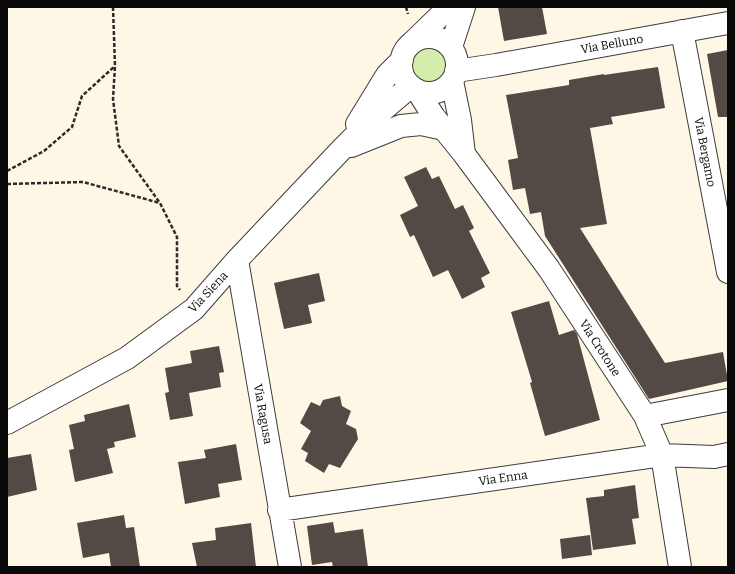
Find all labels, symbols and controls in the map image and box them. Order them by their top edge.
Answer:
street label: Via Belluno [580,32,644,56]
street label: Via Bergamo [691,116,719,188]
street label: Via Siena [185,268,231,316]
street label: Via Crotone [577,317,623,379]
street label: Via Ragusa [251,383,275,446]
street label: Via Enna [478,468,529,488]

